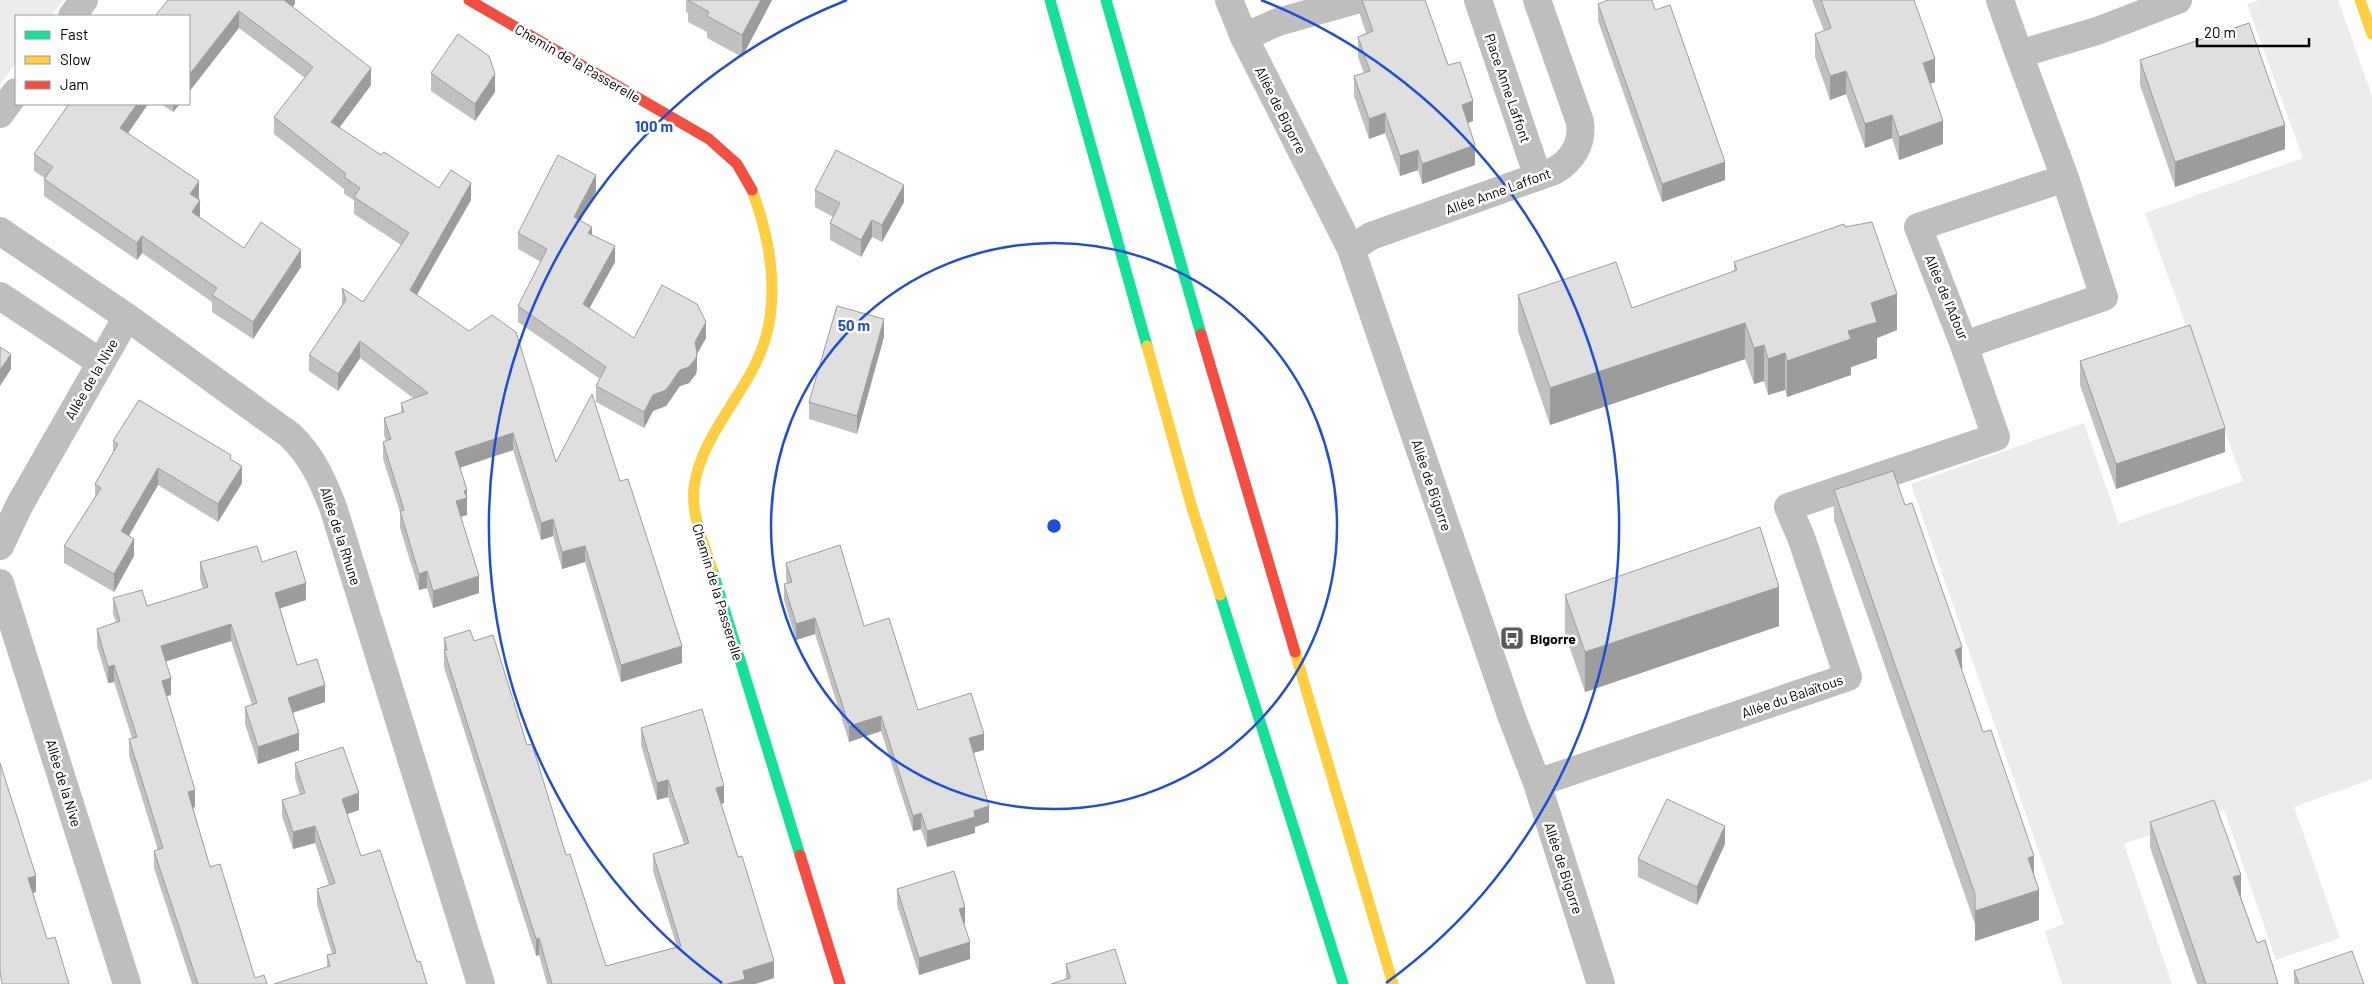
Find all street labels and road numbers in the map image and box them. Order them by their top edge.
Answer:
street label: Chemin de la Passerelle [512,20,644,106]
street label: Place Anne Laffont [1481,31,1535,145]
street label: Allée de Bigorre [1252,64,1310,156]
street label: Allée Anne Laffont [1443,164,1553,218]
street label: Allée de l'Adour [1921,252,1973,342]
street label: Allée de la Nive [61,335,121,423]
street label: Allée de Bigorre [1408,437,1456,533]
street label: Allée de la Rhune [317,485,365,587]
street label: Chemin de la Passerelle [689,521,747,663]
street label: Allée du Balaïtous [1739,671,1845,721]
street label: Allée de la Nive [43,737,85,829]
street label: Allée de Bigorre [1541,820,1587,916]

